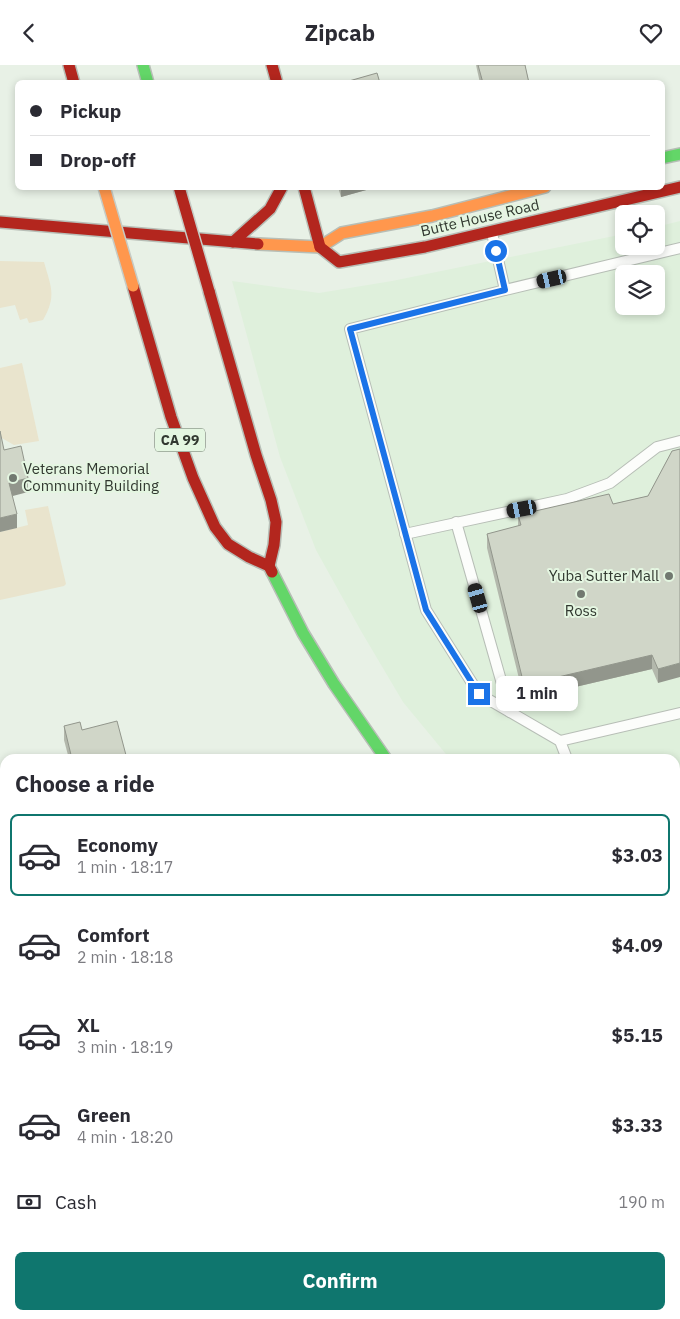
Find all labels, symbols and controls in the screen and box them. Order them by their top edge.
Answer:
text: Zipcab [305,18,375,47]
icon: back [15,19,43,47]
icon: heart [637,19,665,47]
text: Pickup [60,99,121,123]
text: Drop-off [60,148,136,172]
street label: Butte House Road [419,195,541,240]
map controls [615,205,665,315]
button: locate [615,205,665,255]
route start [485,240,507,262]
button: layers [615,265,665,315]
car [535,268,568,290]
road number: CA 99 [155,429,205,451]
place label: Veterans Memorial Community Building [23,459,159,495]
marker: Veterans Memorial Community Building [7,472,19,484]
car [505,499,538,519]
place label: Yuba Sutter Mall [549,566,659,585]
marker: Yuba Sutter Mall [663,570,675,582]
car [466,582,489,614]
marker: Ross [575,588,587,600]
place label: Ross [565,601,597,620]
callout: 1 min [496,677,579,711]
route end [468,683,490,705]
text: 1 min [516,683,558,703]
text: Choose a ride [15,769,155,798]
icon: car [17,833,62,878]
text: Economy [77,833,158,857]
text: $3.03 [611,843,663,867]
text: 1 min · 18:17 [77,857,173,877]
icon: car [17,923,62,968]
text: Comfort [77,923,150,947]
text: $4.09 [611,933,663,957]
text: 2 min · 18:18 [77,947,173,967]
icon: car [17,1013,62,1058]
text: XL [77,1013,100,1037]
text: $5.15 [611,1023,663,1047]
text: 3 min · 18:19 [77,1037,173,1057]
icon: car [17,1103,62,1148]
text: Green [77,1103,131,1127]
text: $3.33 [611,1113,663,1137]
text: 4 min · 18:20 [77,1127,173,1147]
icon: cash [15,1188,43,1216]
text: Cash [55,1190,97,1214]
text: 190 m [618,1192,665,1212]
button: Confirm [15,1252,665,1310]

